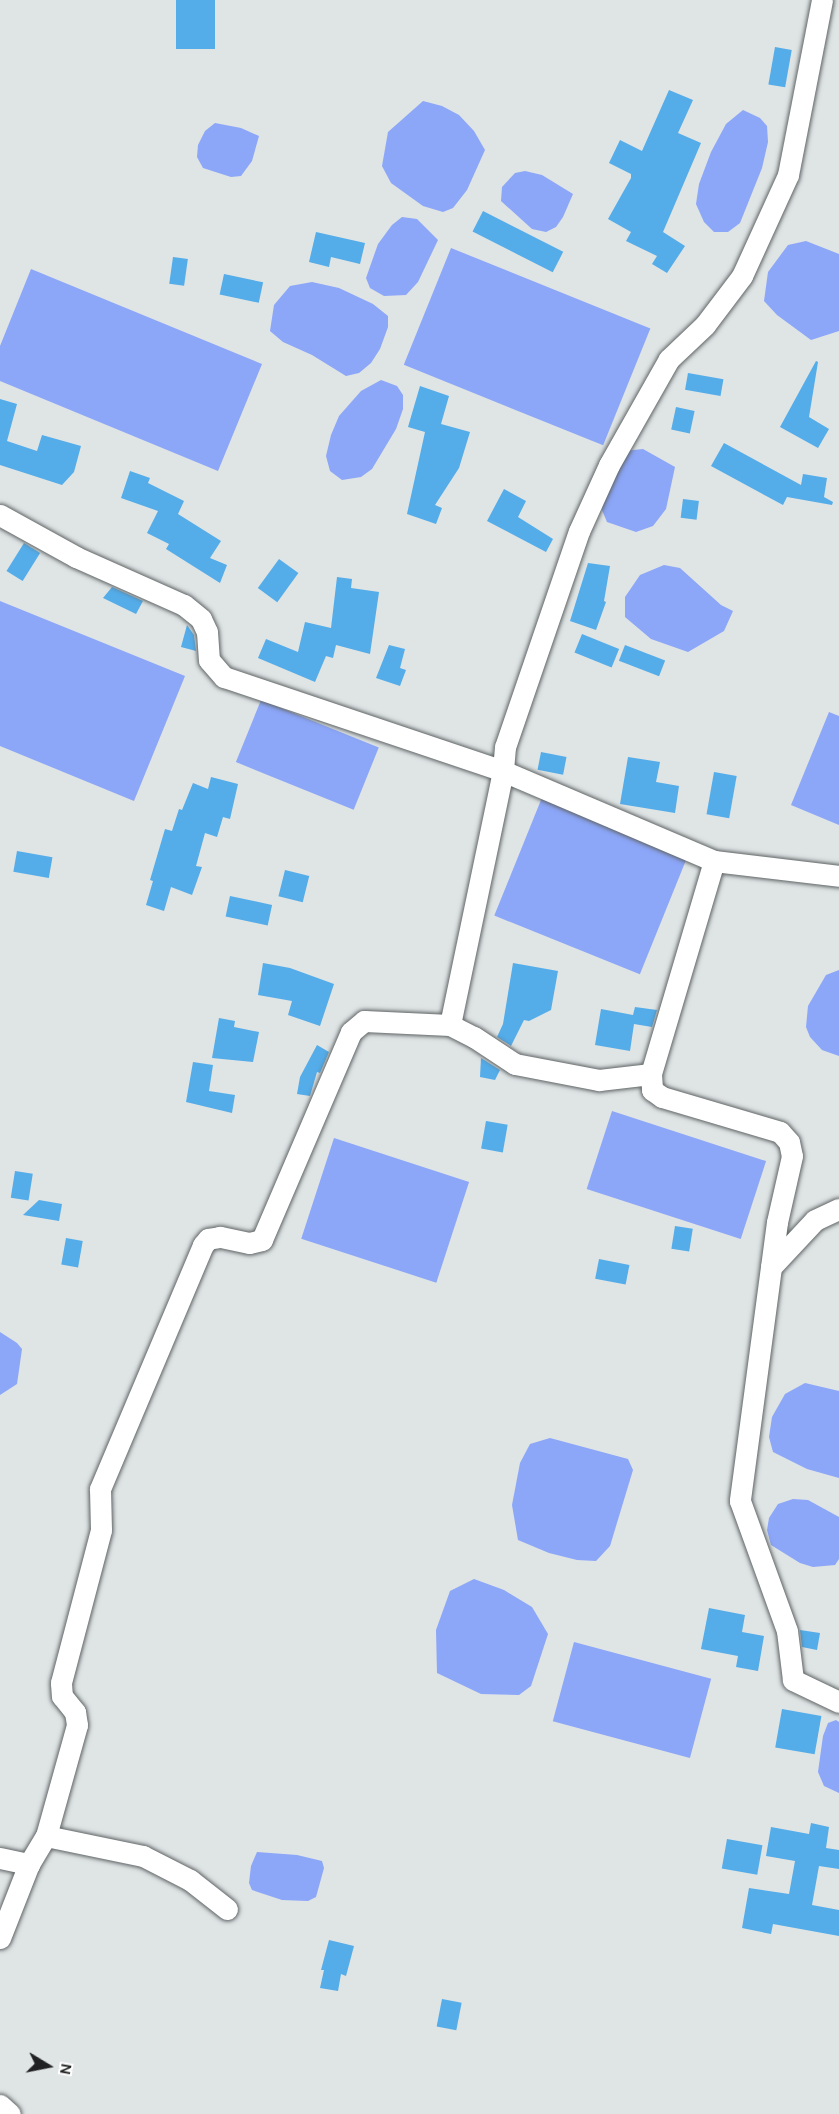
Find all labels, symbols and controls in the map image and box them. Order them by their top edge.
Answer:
north arrow [18,2036,78,2096]
text: N [56,2062,77,2077]

